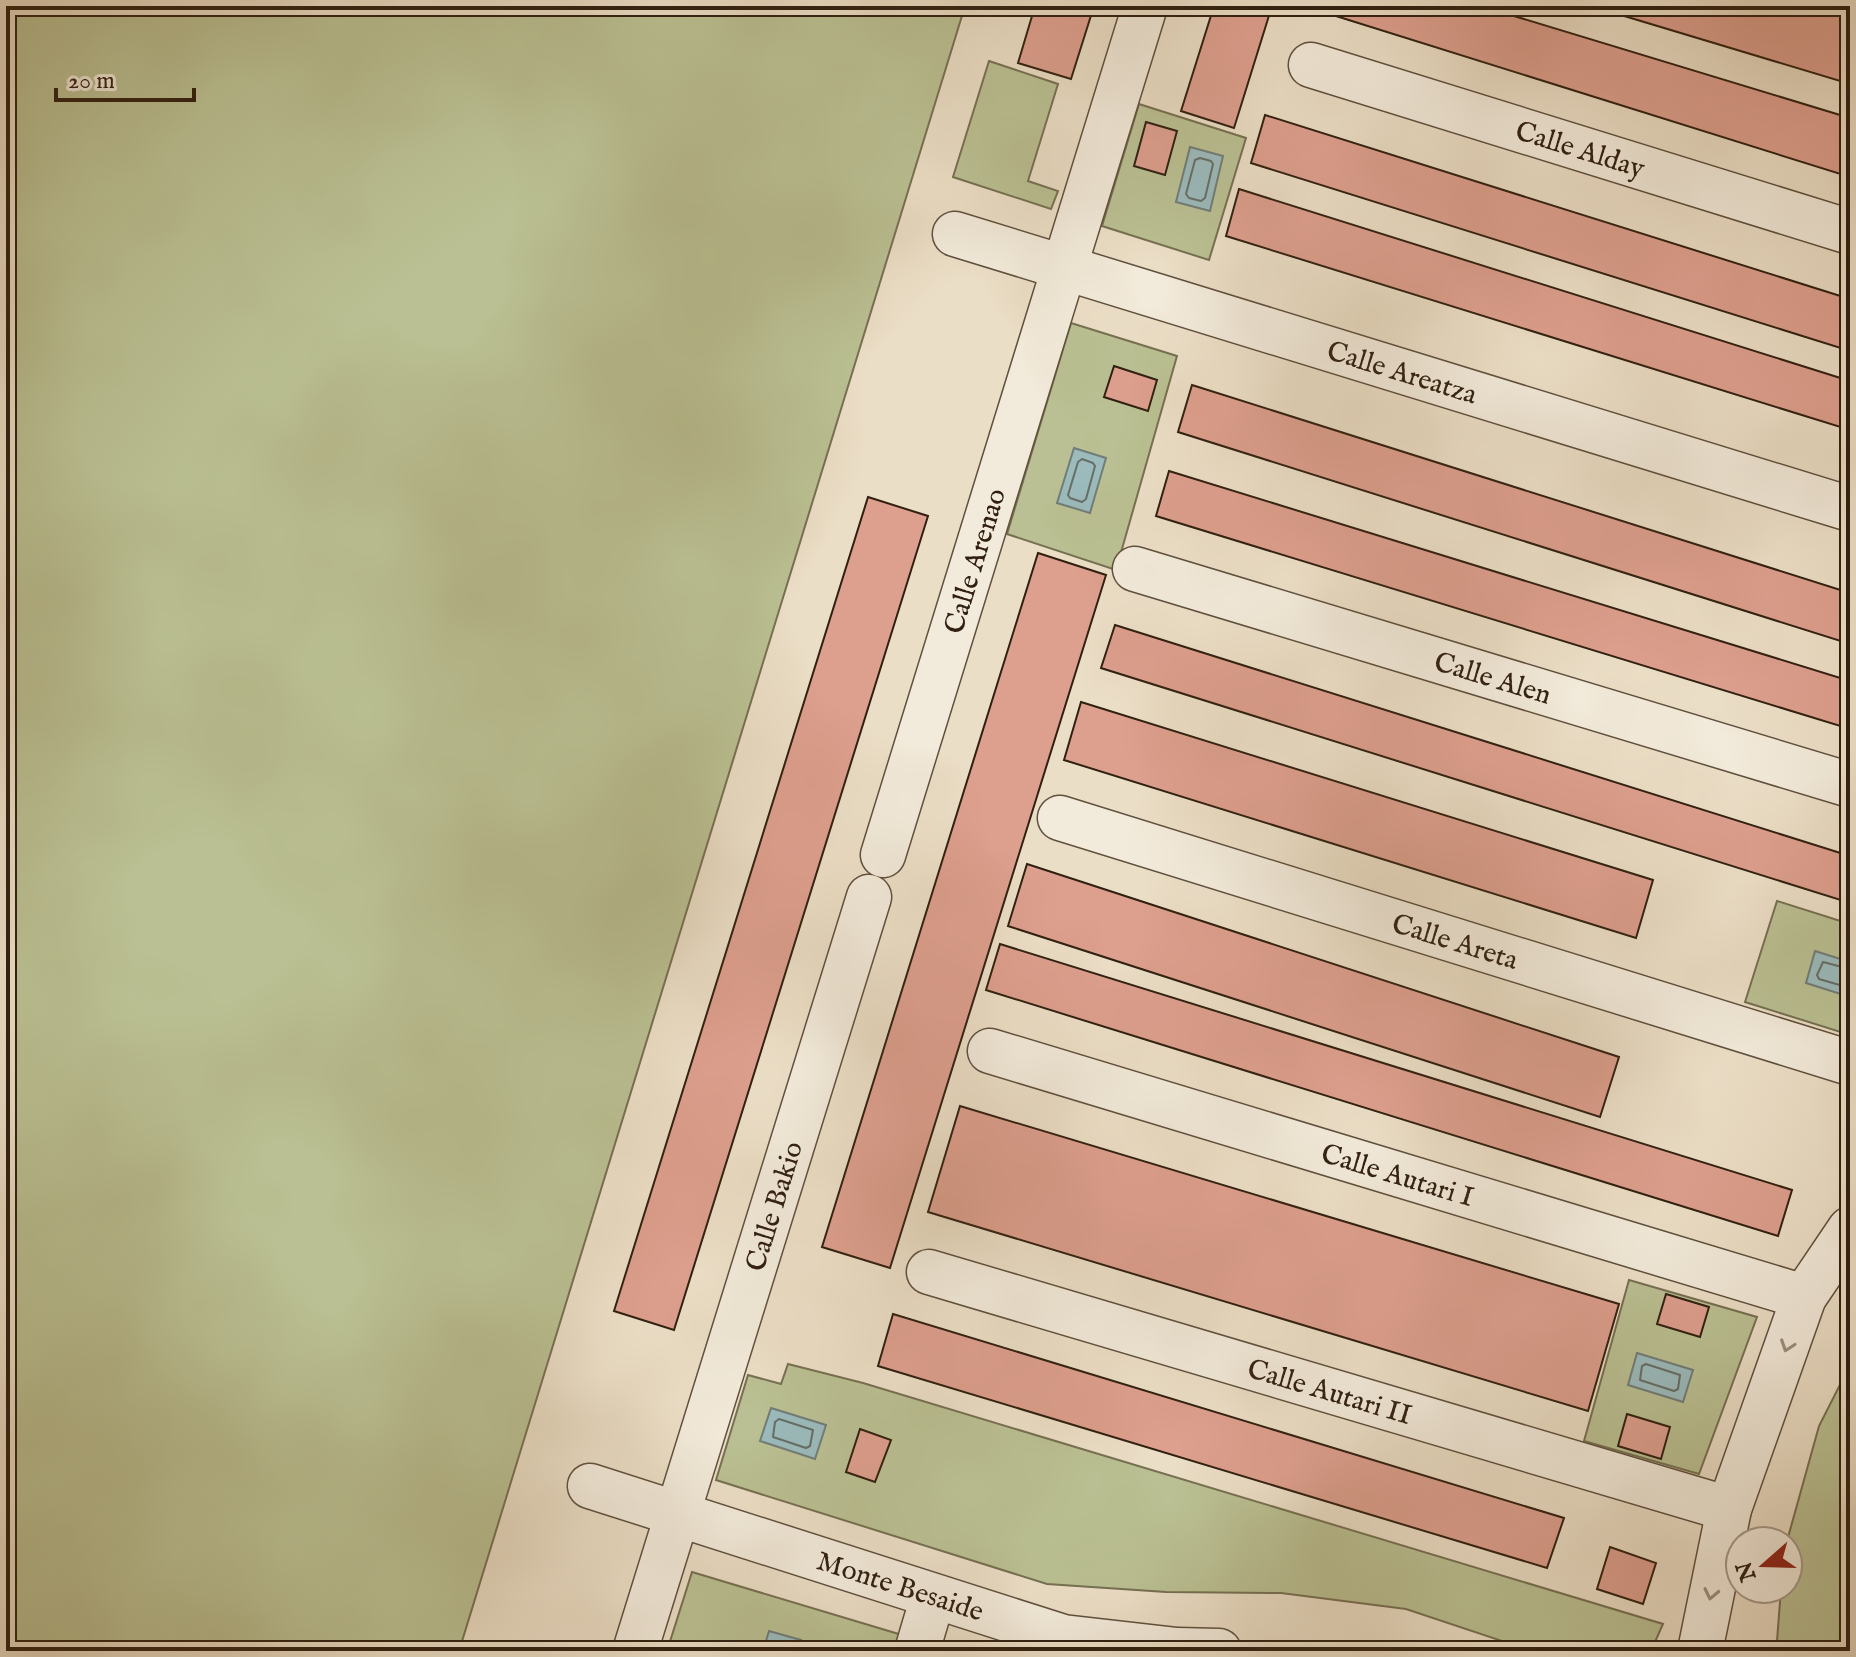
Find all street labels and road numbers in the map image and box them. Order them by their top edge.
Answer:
street label: Calle Alday [1511,114,1649,187]
street label: Calle Areatza [1322,334,1482,414]
street label: Calle Arenao [937,484,1015,639]
street label: Calle Alen [1430,645,1555,714]
street label: Calle Areta [1387,907,1523,979]
street label: Calle Bakio [739,1137,812,1276]
street label: Calle Autari I [1317,1137,1477,1216]
street label: Calle Autari II [1243,1352,1415,1434]
street label: Monte Besaide [812,1545,988,1631]

